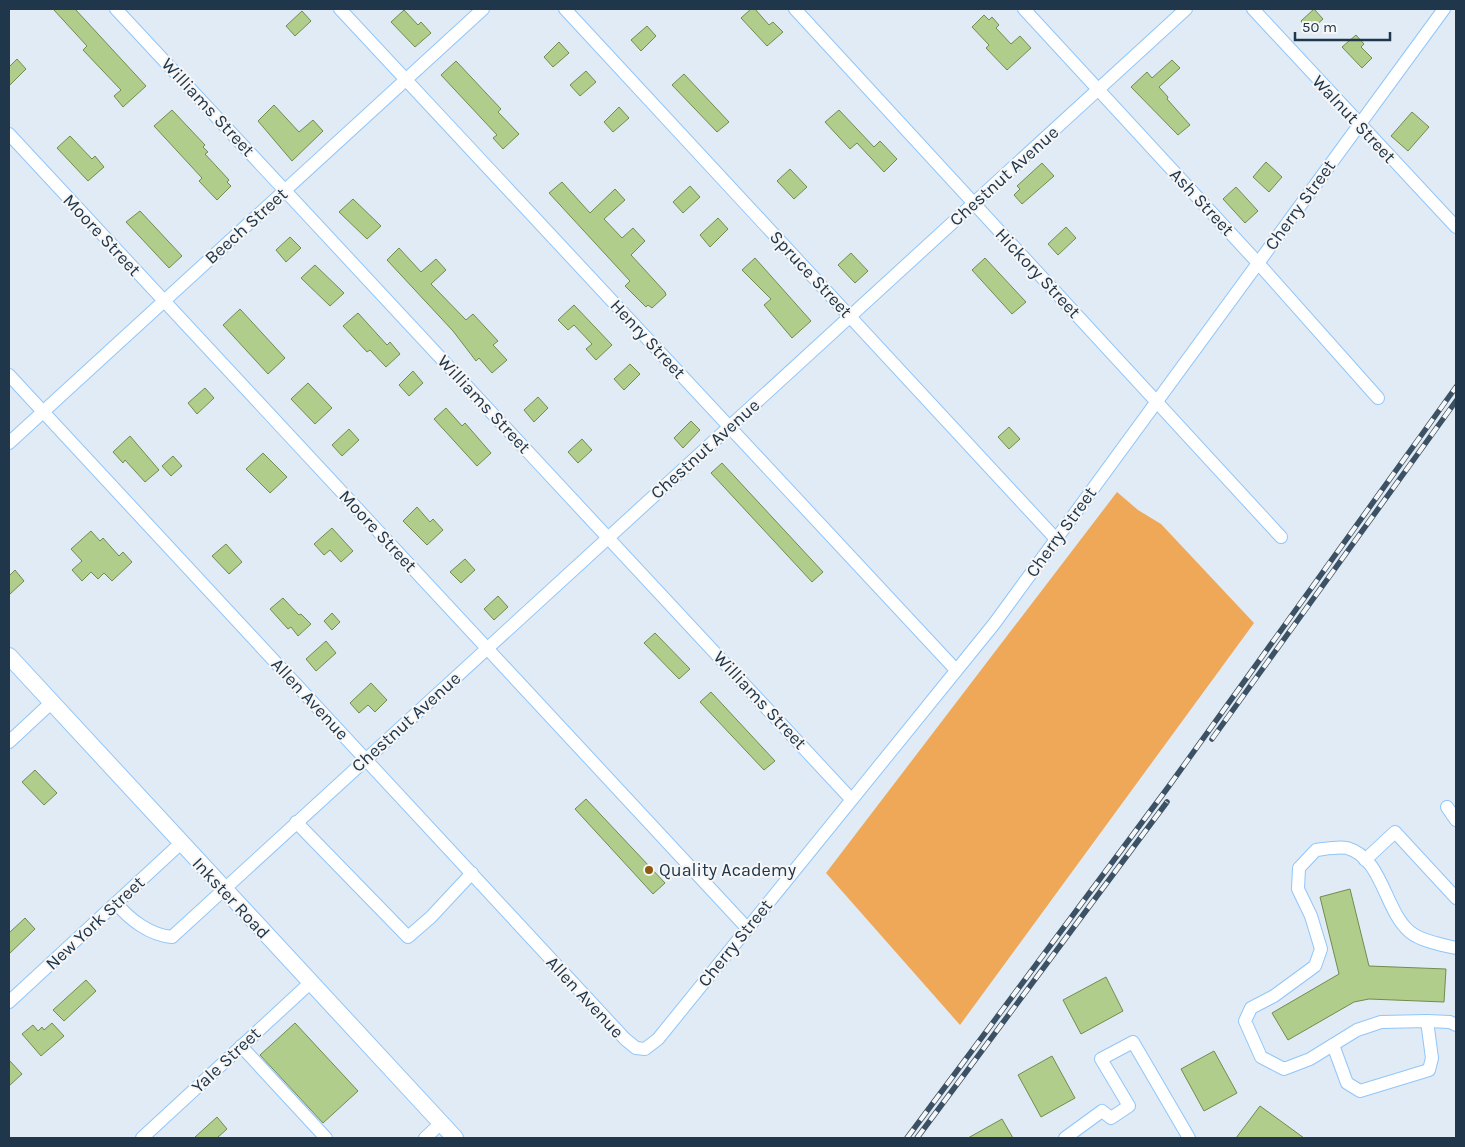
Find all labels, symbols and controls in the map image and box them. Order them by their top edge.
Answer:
scale bar [1295,10,1390,42]
text: 50 m [1302,18,1337,36]
street label: Williams Street [157,53,259,161]
street label: Walnut Street [1308,70,1401,168]
street label: Chestnut Avenue [945,121,1063,231]
street label: Cherry Street [1260,155,1340,254]
street label: Ash Street [1165,164,1239,241]
street label: Beech Street [200,183,292,269]
street label: Moore Street [58,189,146,281]
street label: Hickory Street [991,223,1085,323]
street label: Spruce Street [765,226,857,322]
street label: Henry Street [606,295,691,383]
street label: Williams Street [433,350,535,458]
street label: Chestnut Avenue [646,394,764,504]
street label: Cherry Street [1021,482,1101,581]
street label: Moore Street [334,485,422,577]
street label: Williams Street [709,646,811,754]
street label: Allen Avenue [266,653,354,745]
street label: Chestnut Avenue [347,667,465,777]
street label: Inkster Road [188,853,274,943]
place label: Quality Academy [659,859,797,881]
marker: Quality Academy [643,864,655,876]
street label: New York Street [41,871,149,975]
street label: Cherry Street [693,895,777,991]
street label: Allen Avenue [541,951,629,1043]
street label: Yale Street [187,1022,265,1098]

